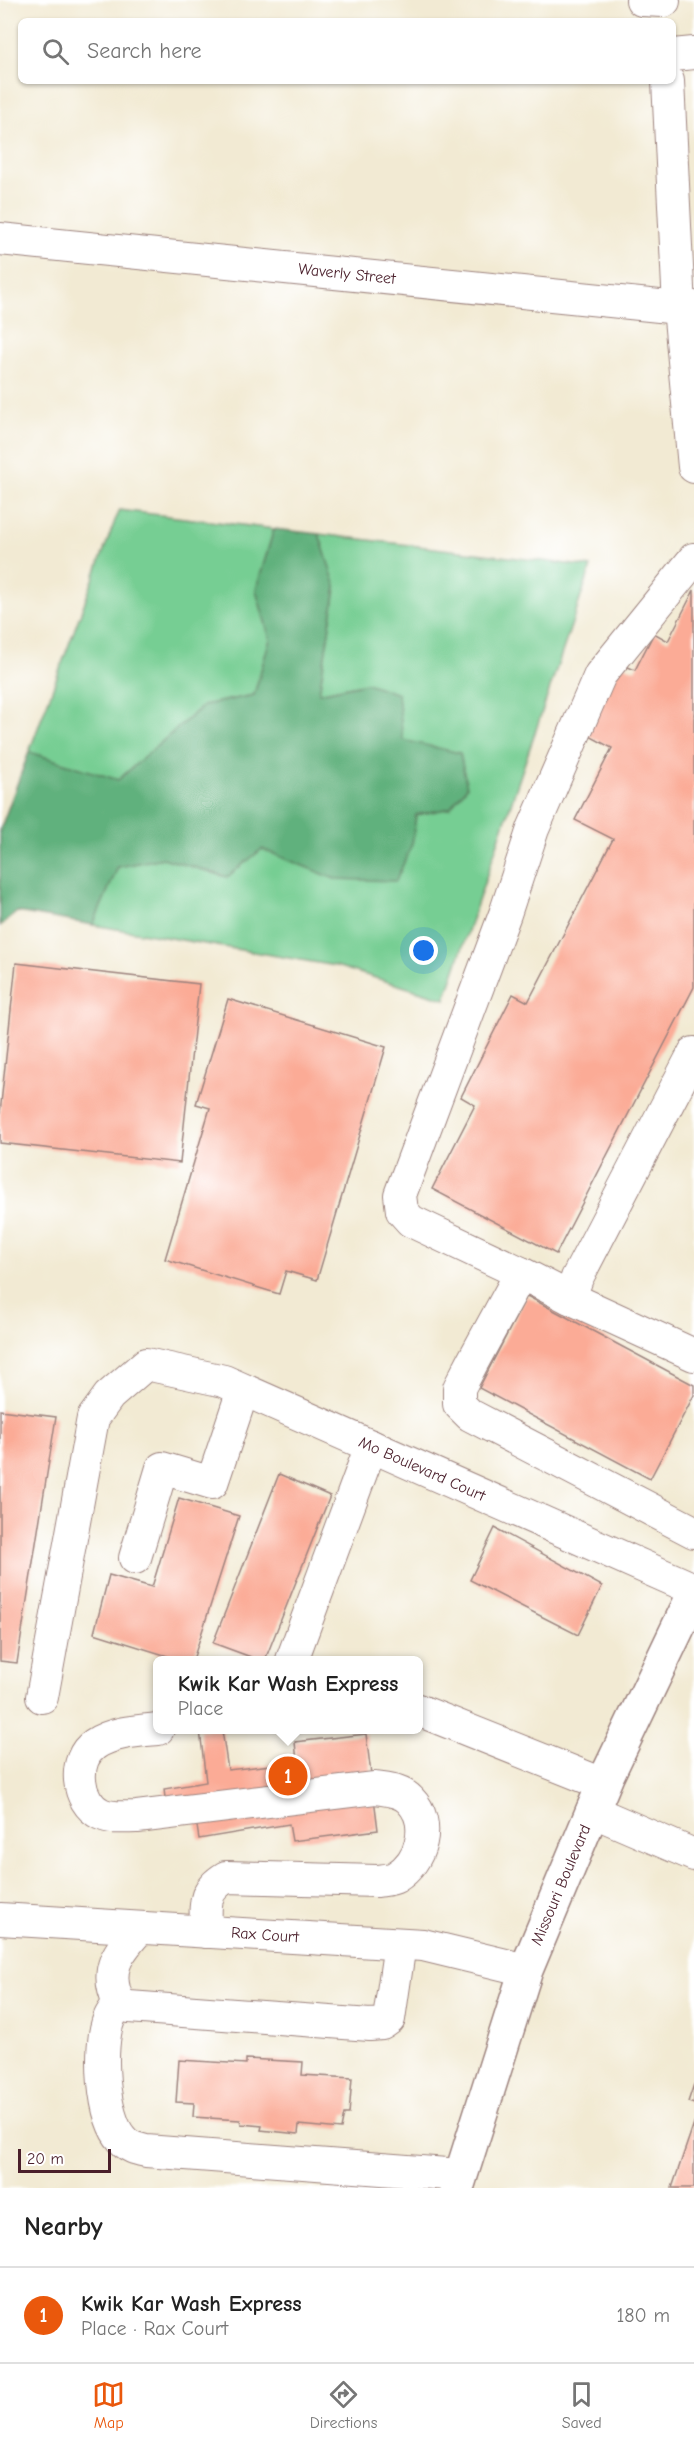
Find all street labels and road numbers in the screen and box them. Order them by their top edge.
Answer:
street label: Waverly Street [297,260,397,288]
street label: Mo Boulevard Court [356,1433,489,1505]
street label: Missouri Boulevard [527,1822,595,1948]
street label: Rax Court [231,1924,300,1946]

